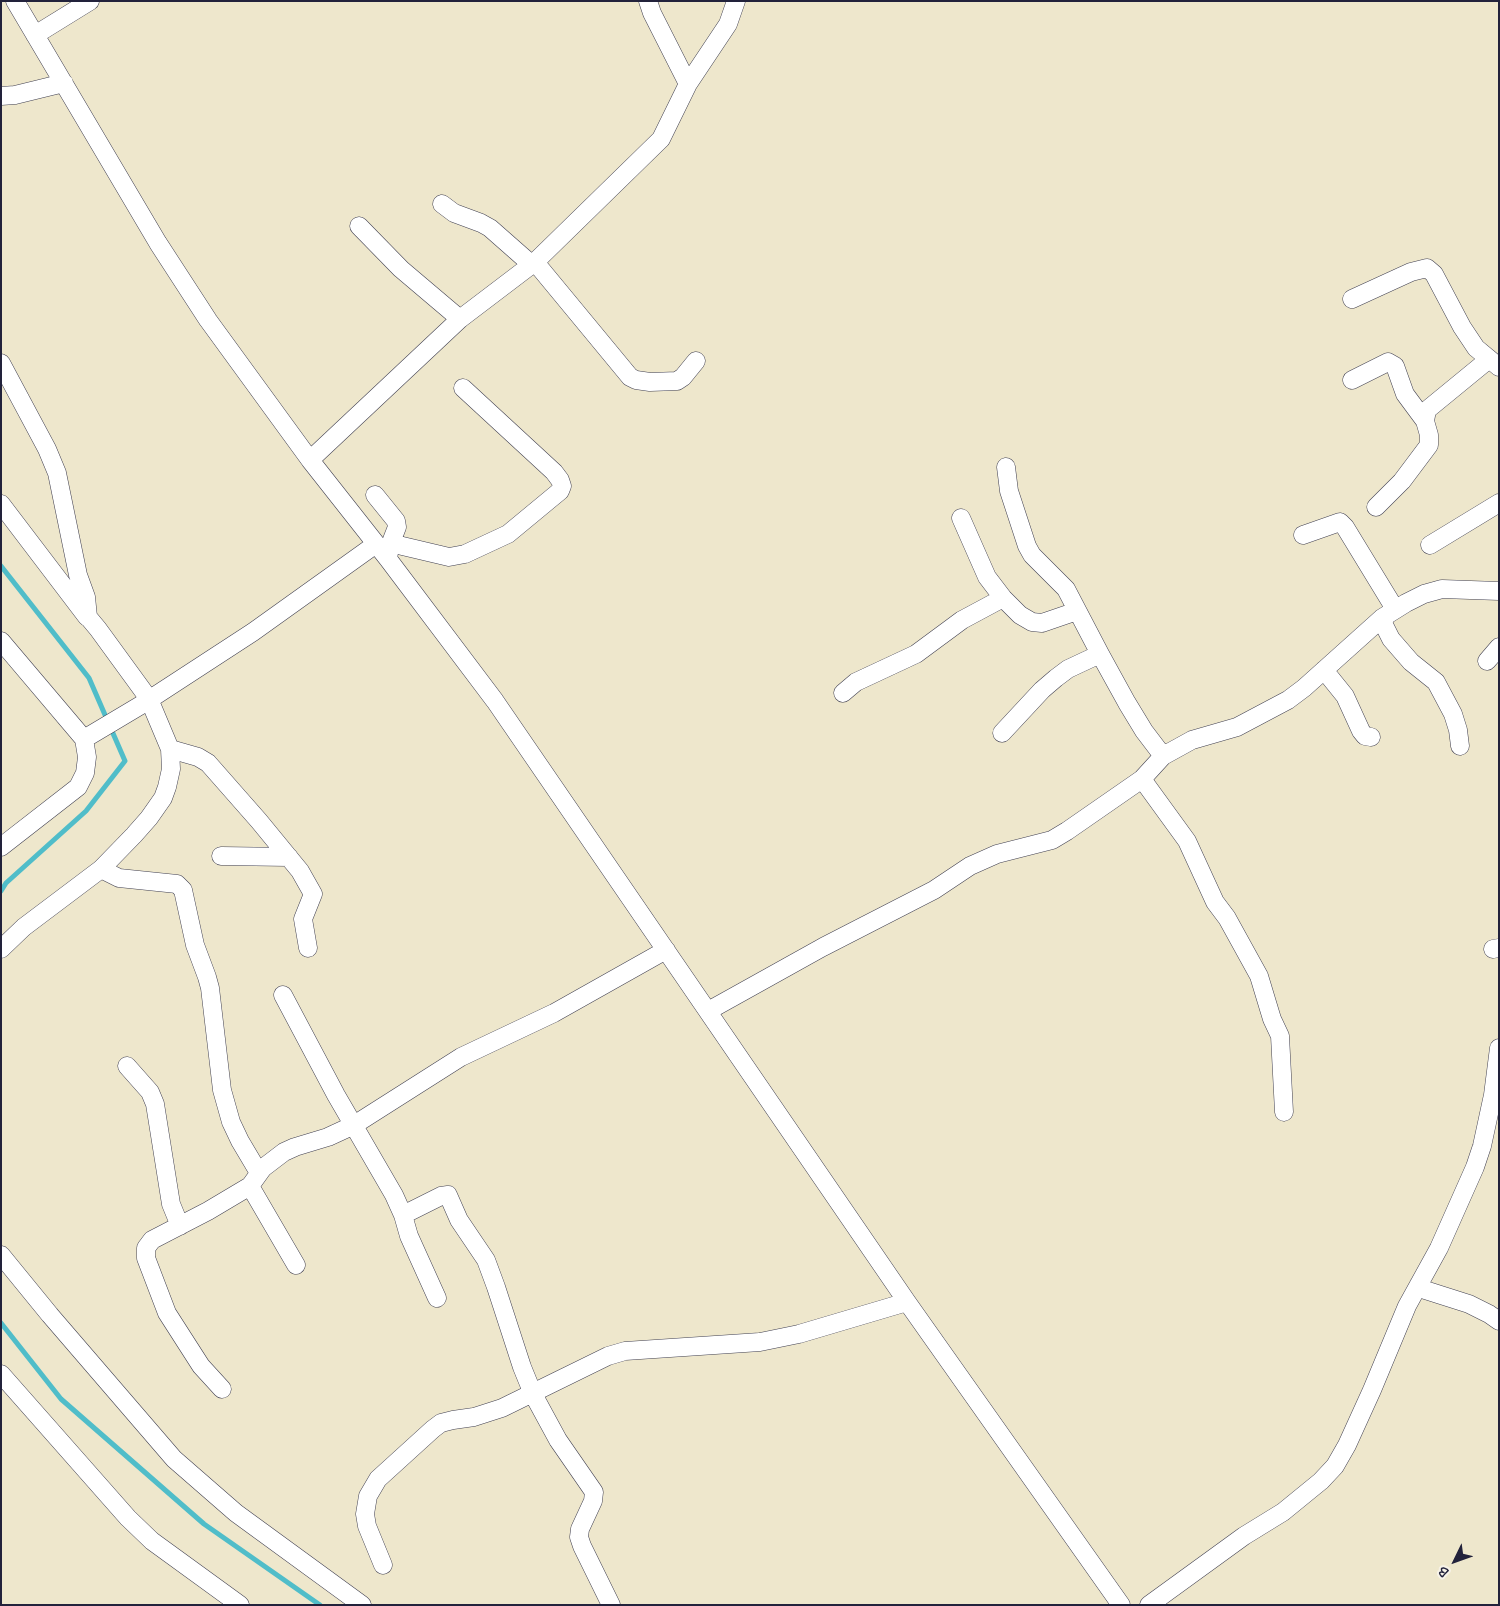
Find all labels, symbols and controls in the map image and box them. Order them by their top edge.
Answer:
north arrow [1430,1536,1480,1586]
text: B [1434,1562,1454,1580]

